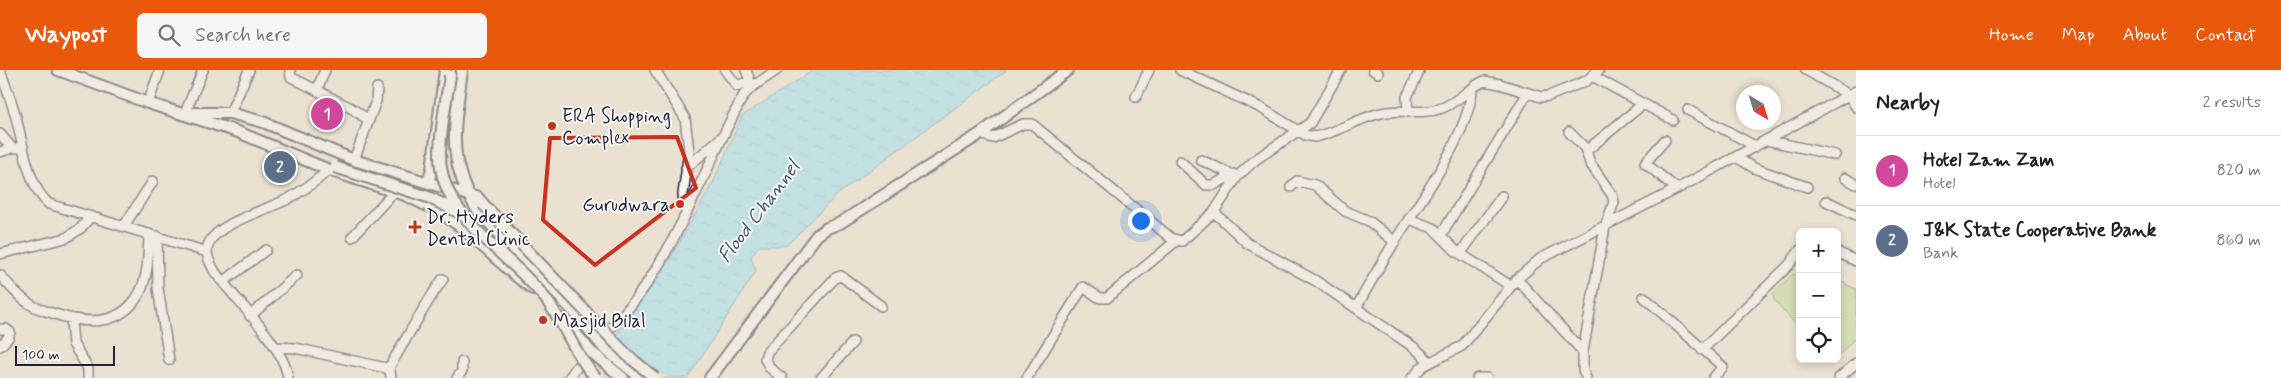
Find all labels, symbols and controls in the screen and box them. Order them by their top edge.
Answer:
search box [137,13,487,58]
text: Waypost [25,20,107,51]
icon: search [155,21,183,49]
text: Search here [195,23,291,48]
text: Home [1989,23,2034,47]
text: Map [2062,23,2095,47]
text: About [2123,23,2167,47]
text: Contact [2195,23,2256,47]
north arrow [1736,85,1781,130]
text: Nearby [1876,89,1940,117]
text: 2 results [2203,92,2261,113]
pin: 1 [311,95,343,133]
place label: ERA Shopping Complex [562,104,671,151]
marker: ERA Shopping Complex [546,120,558,132]
pin: 2 [264,148,296,186]
text: Hotel Zam Zam [1923,148,2054,173]
water label: Flood Channel [712,154,808,269]
text: 1 [1888,160,1896,181]
text: 820 m [2217,160,2261,181]
text: Hotel [1923,173,1956,194]
place label: Gurudwara [582,193,670,218]
marker: Gurudwara [674,198,686,210]
place label: Dr. Hyders Dental Clinic [426,205,531,252]
your location [1128,208,1154,234]
text: J&K State Cooperative Bank [1923,218,2156,243]
marker: Dr. Hyders Dental Clinic [408,220,422,234]
map controls [1796,228,1841,363]
button: + [1796,228,1841,273]
text: 2 [1888,230,1896,251]
text: 860 m [2216,230,2261,251]
text: Bank [1923,243,1958,264]
button: − [1796,273,1841,318]
place label: Masjid Bilal [553,309,646,335]
marker: Masjid Bilal [537,314,549,326]
button: locate [1796,318,1841,363]
scale bar [15,343,115,366]
text: 100 m [22,346,60,364]

